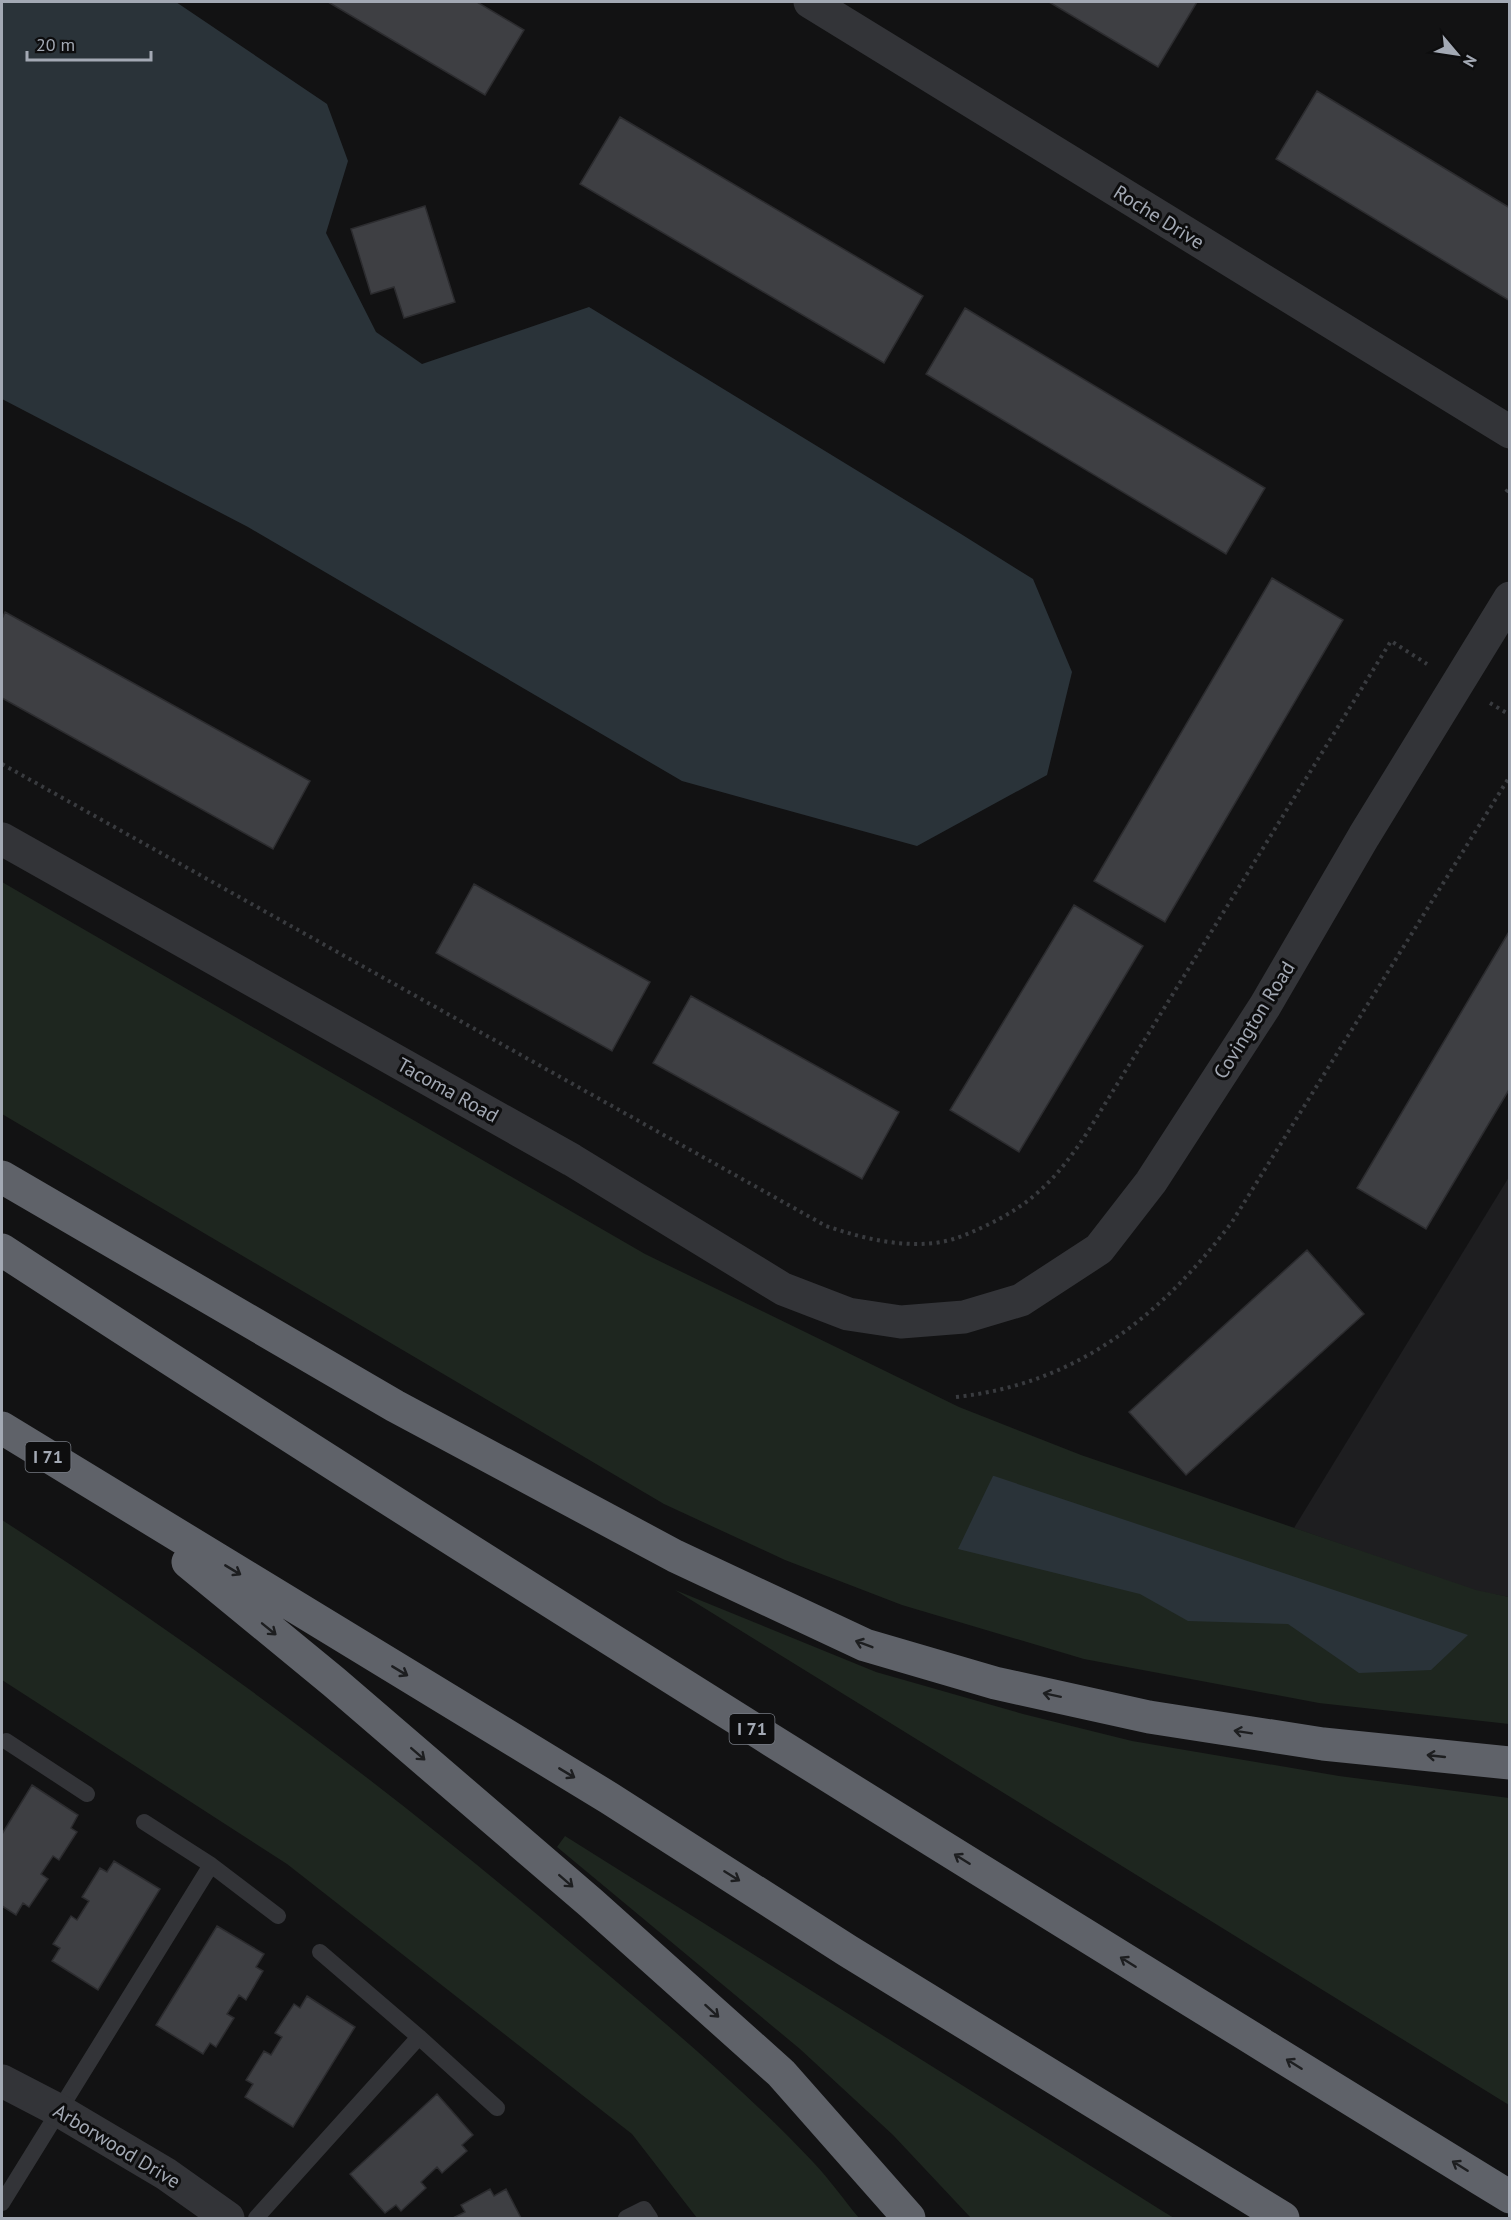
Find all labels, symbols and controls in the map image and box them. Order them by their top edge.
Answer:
scale bar [27,24,152,62]
north arrow [1427,24,1487,84]
text: 20 m [36,33,75,56]
text: N [1459,52,1481,71]
street label: Roche Drive [1109,179,1209,255]
street label: Covington Road [1208,956,1300,1084]
street label: Tacoma Road [393,1051,503,1129]
road number: I 71 [26,1442,70,1472]
one-way arrow [225,1564,242,1576]
one-way arrow [261,1622,277,1635]
one-way arrow [855,1638,873,1649]
one-way arrow [391,1666,408,1678]
one-way arrow [1042,1689,1062,1700]
road number: I 71 [730,1714,774,1744]
one-way arrow [1234,1726,1253,1737]
one-way arrow [410,1747,425,1761]
one-way arrow [1427,1750,1447,1761]
one-way arrow [558,1767,575,1779]
one-way arrow [953,1853,970,1866]
one-way arrow [723,1871,740,1883]
one-way arrow [558,1875,574,1888]
one-way arrow [1120,1955,1137,1967]
one-way arrow [704,2004,719,2018]
one-way arrow [1286,2057,1303,2069]
street label: Arborwood Drive [49,2098,185,2194]
one-way arrow [1452,2160,1469,2172]

